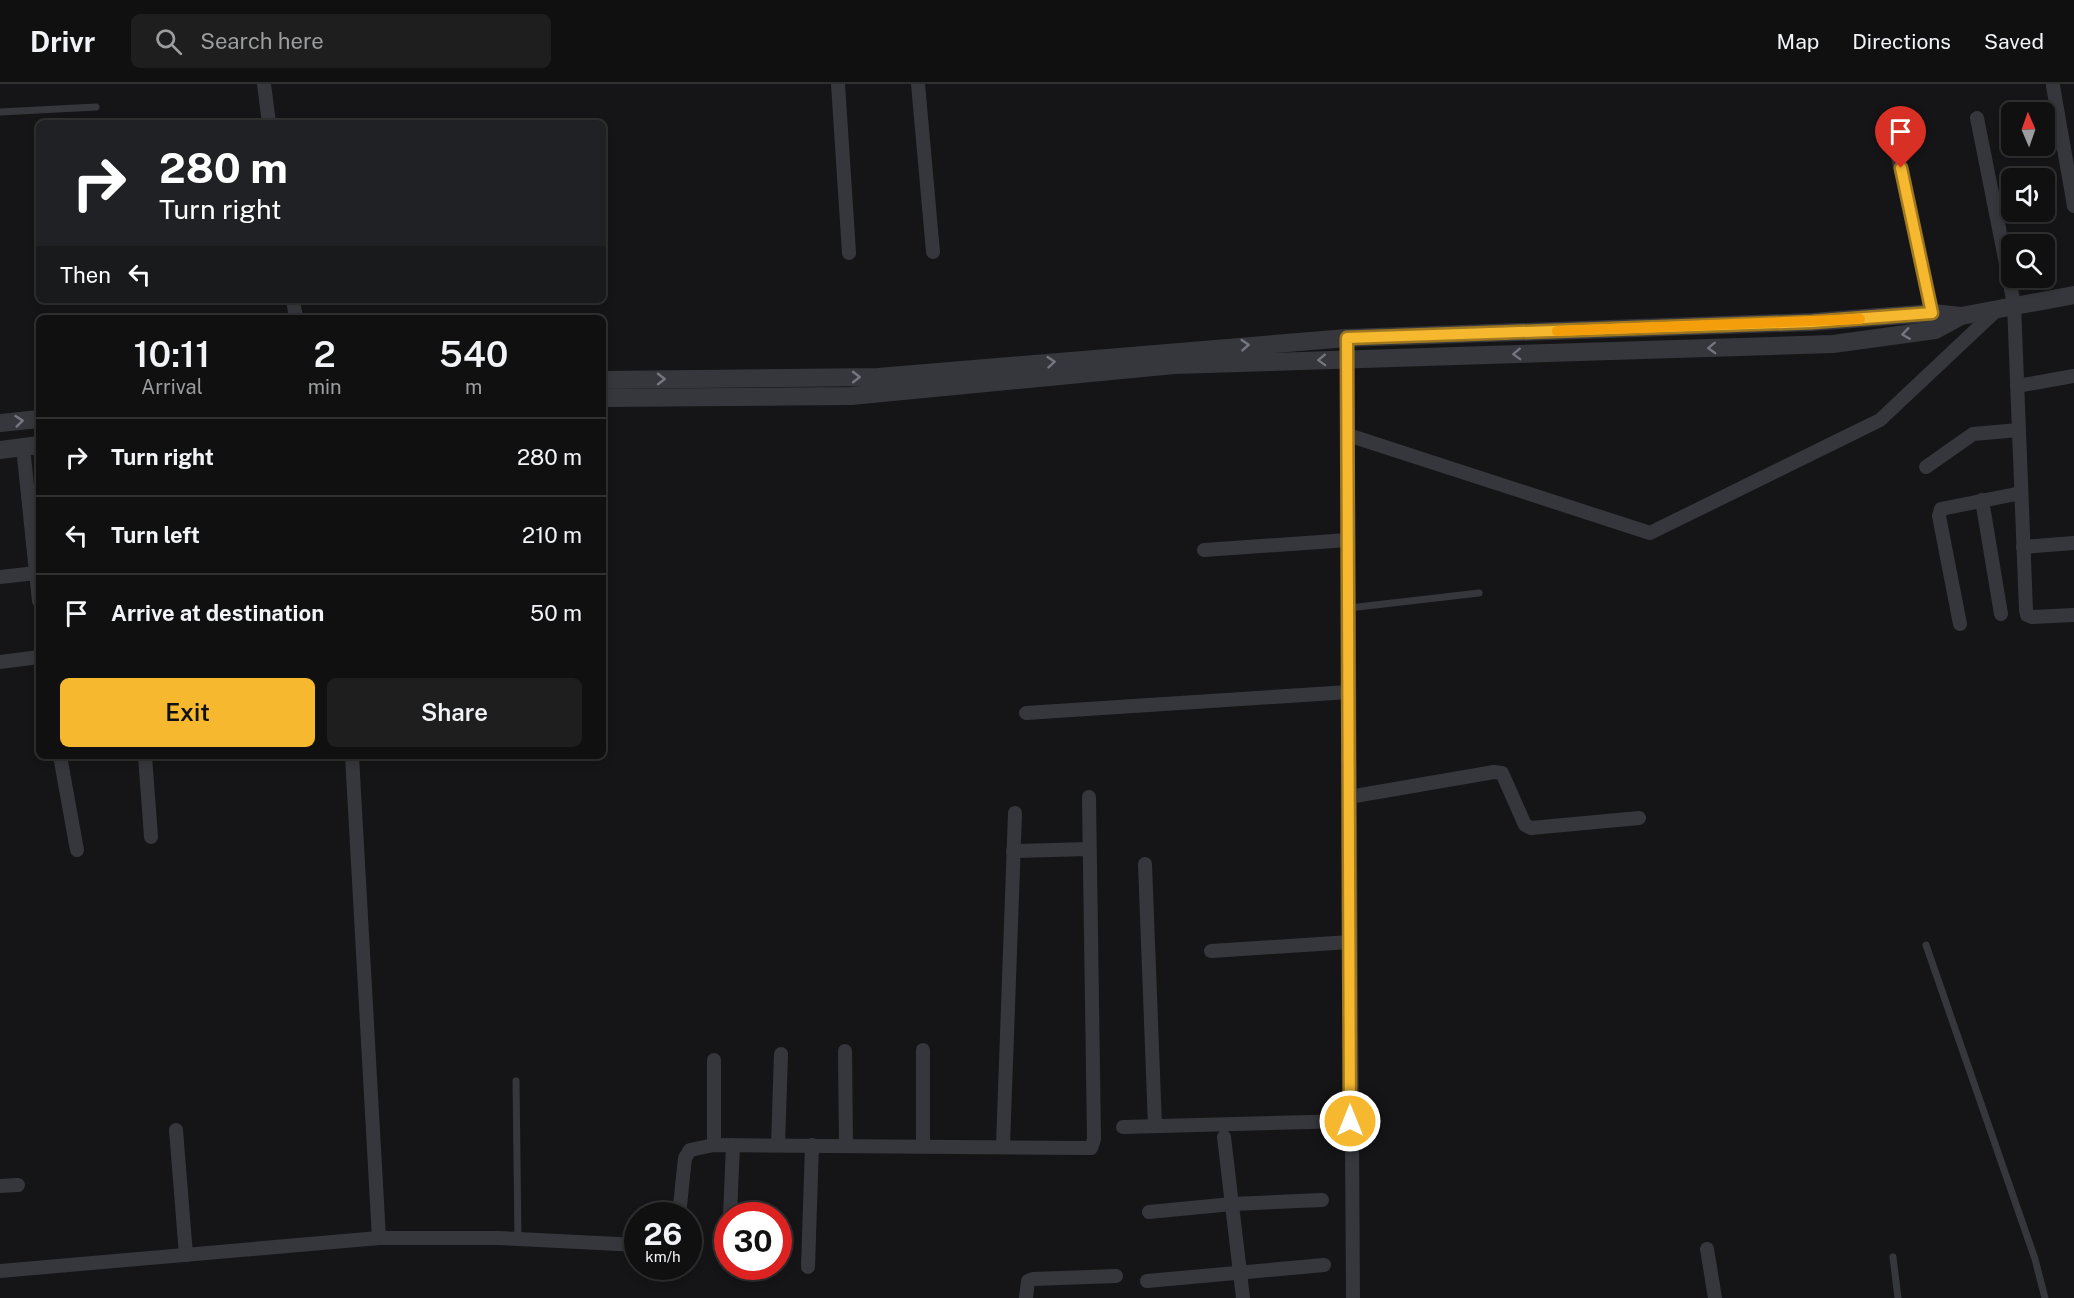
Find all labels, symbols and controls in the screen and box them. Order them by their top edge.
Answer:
search box [131,14,551,68]
text: Drivr [30,25,95,58]
icon: search [152,25,185,58]
text: Search here [200,28,324,54]
text: Map [1777,29,1819,54]
text: Directions [1852,29,1951,54]
text: Saved [1984,29,2044,54]
north arrow [2001,102,2055,156]
map controls [2001,102,2055,288]
pin [1875,106,1926,168]
icon: arrive [1884,115,1917,148]
text: 280 m [159,143,288,192]
icon: right [60,144,138,222]
button: sound [2001,168,2055,222]
text: Turn right [159,193,282,225]
button: search [2001,234,2055,288]
icon: left [123,258,156,291]
text: Then [60,262,111,288]
one-way arrow [1902,327,1911,339]
text: 10:11 [133,333,210,375]
text: 2 [314,333,336,375]
text: 540 [439,333,509,375]
one-way arrow [1241,339,1250,352]
one-way arrow [1707,341,1716,354]
one-way arrow [1513,347,1522,360]
one-way arrow [1318,354,1327,366]
one-way arrow [1046,356,1055,369]
one-way arrow [852,371,861,383]
one-way arrow [657,373,666,385]
text: Arrival [141,375,203,399]
text: min [308,375,342,399]
text: m [465,375,482,399]
one-way arrow [15,415,24,428]
icon: right [60,441,93,474]
text: Turn right [111,444,214,470]
text: 280 m [517,444,582,470]
icon: left [60,519,93,552]
text: Turn left [111,522,200,548]
text: 210 m [522,522,582,548]
icon: arrive [60,597,93,630]
text: Arrive at destination [111,600,324,626]
text: 50 m [530,600,582,626]
button: Exit [60,678,315,747]
button: Share [327,678,582,747]
position arrow [1318,1089,1382,1153]
speed limit sign: 30 [714,1202,792,1280]
text: 26 [644,1216,682,1252]
text: km/h [645,1248,681,1265]

